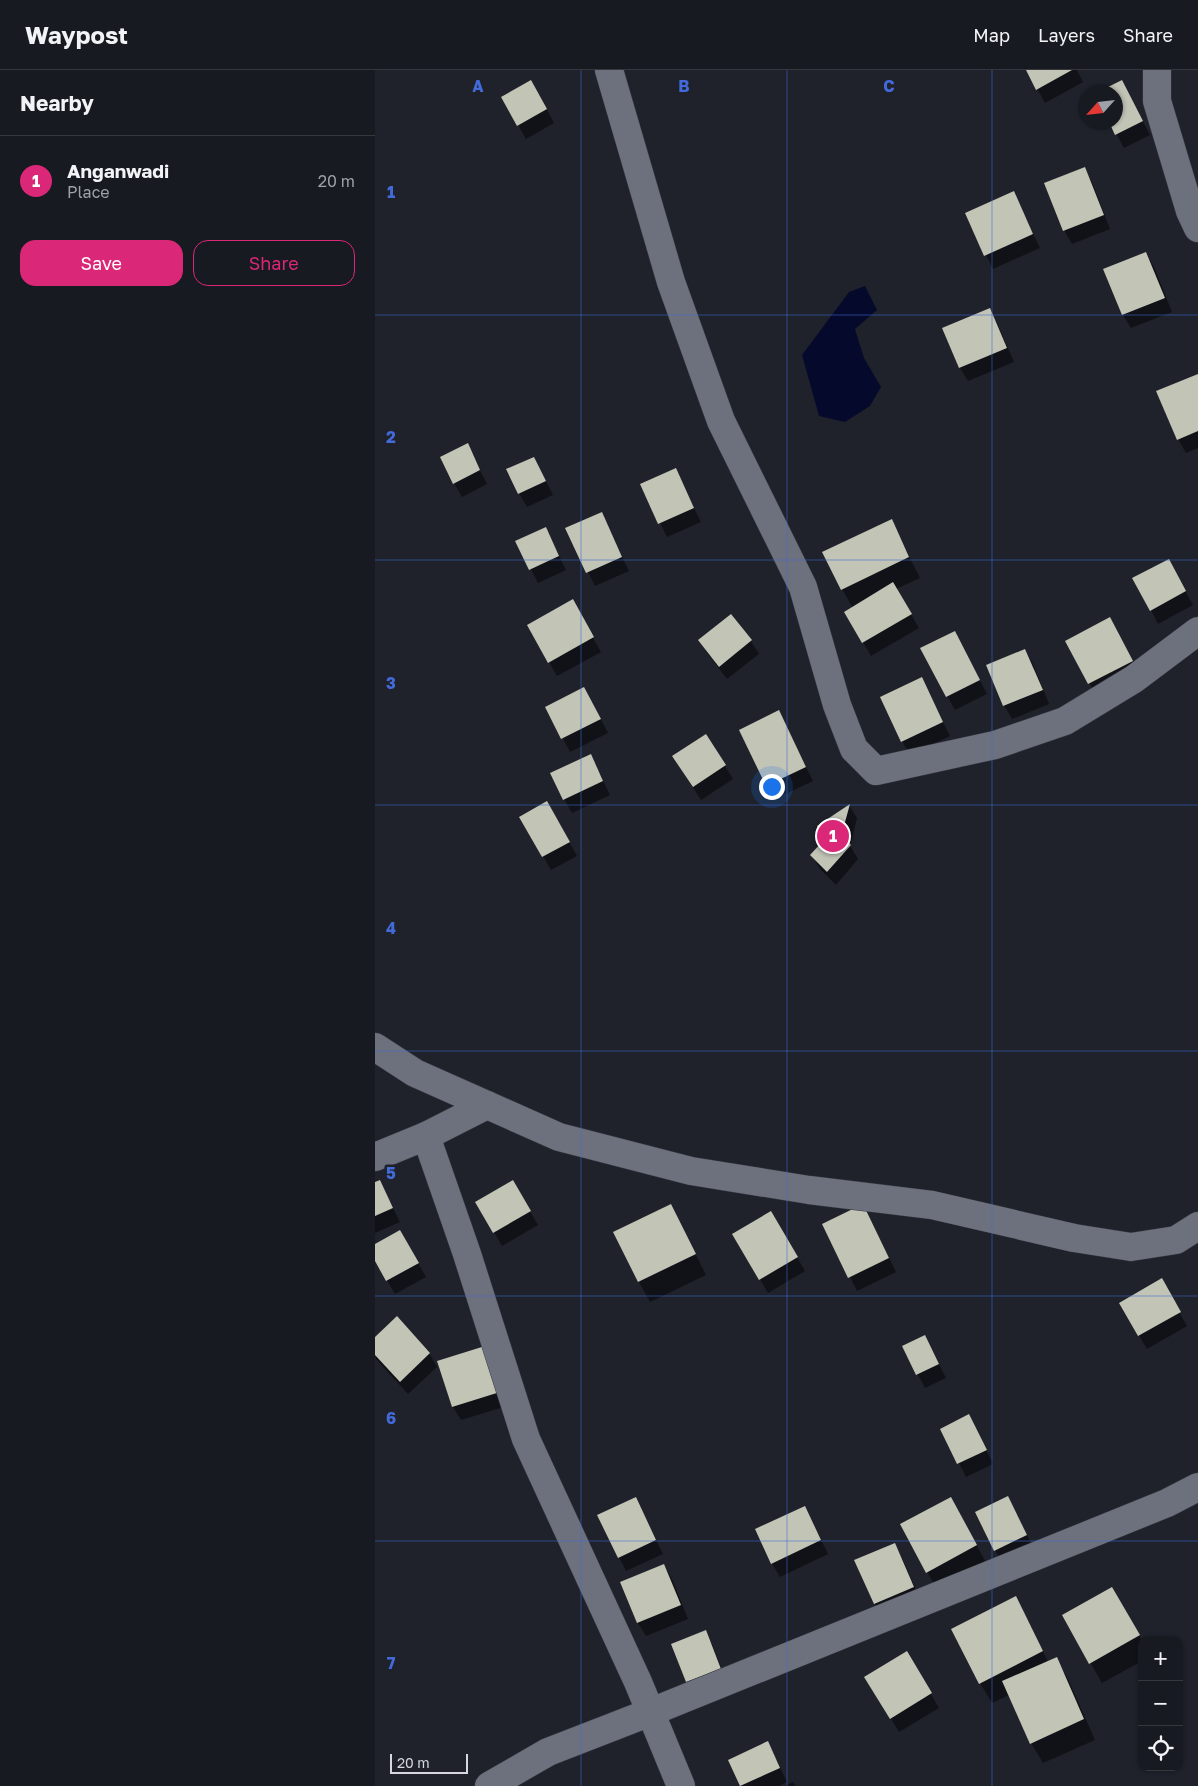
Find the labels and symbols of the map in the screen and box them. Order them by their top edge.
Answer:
text: A [472,76,484,96]
text: B [678,76,690,96]
text: C [883,76,895,96]
north arrow [1078,85,1123,130]
text: 1 [387,182,395,202]
text: 2 [386,427,396,447]
text: 3 [386,673,396,693]
your location [759,774,785,800]
pin: 1 [817,817,849,855]
text: 4 [386,918,396,938]
text: 5 [386,1163,396,1183]
text: 6 [386,1408,396,1428]
text: 7 [387,1653,396,1673]
scale bar [390,1751,467,1774]

